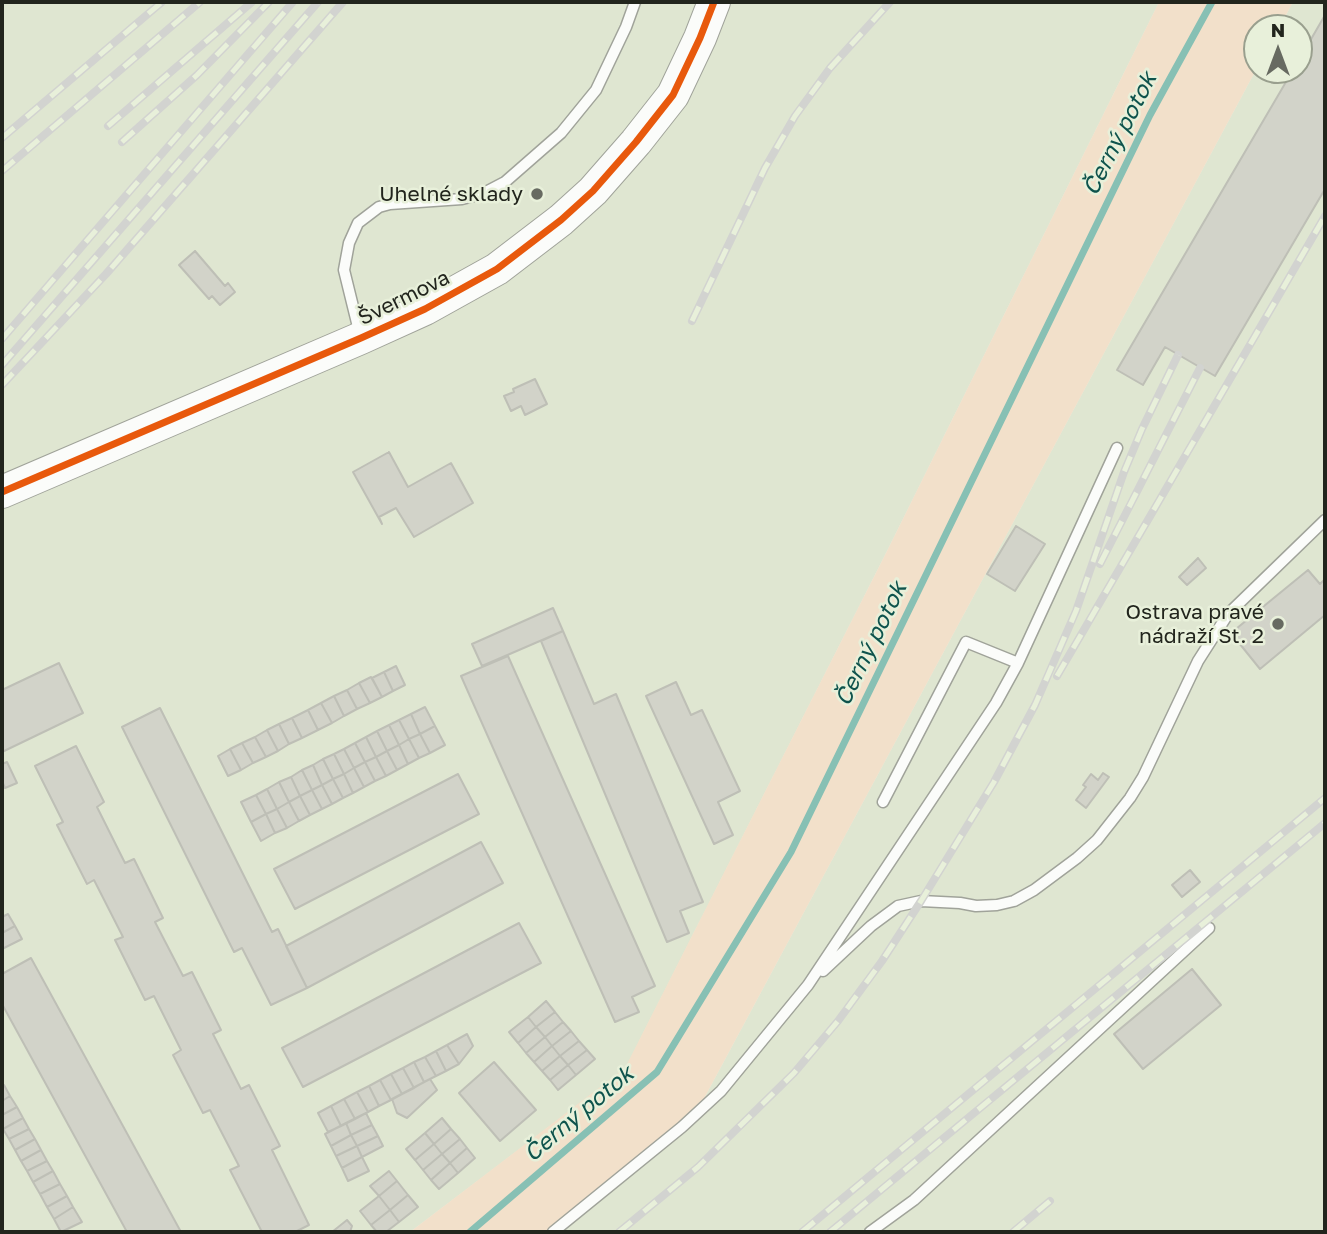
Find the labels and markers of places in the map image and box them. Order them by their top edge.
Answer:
place label: Uhelné sklady [379,181,523,207]
marker: Uhelné sklady [529,186,545,202]
place label: Ostrava pravé nádraží St. 2 [1125,599,1264,649]
marker: Ostrava pravé nádraží St. 2 [1270,616,1286,632]

